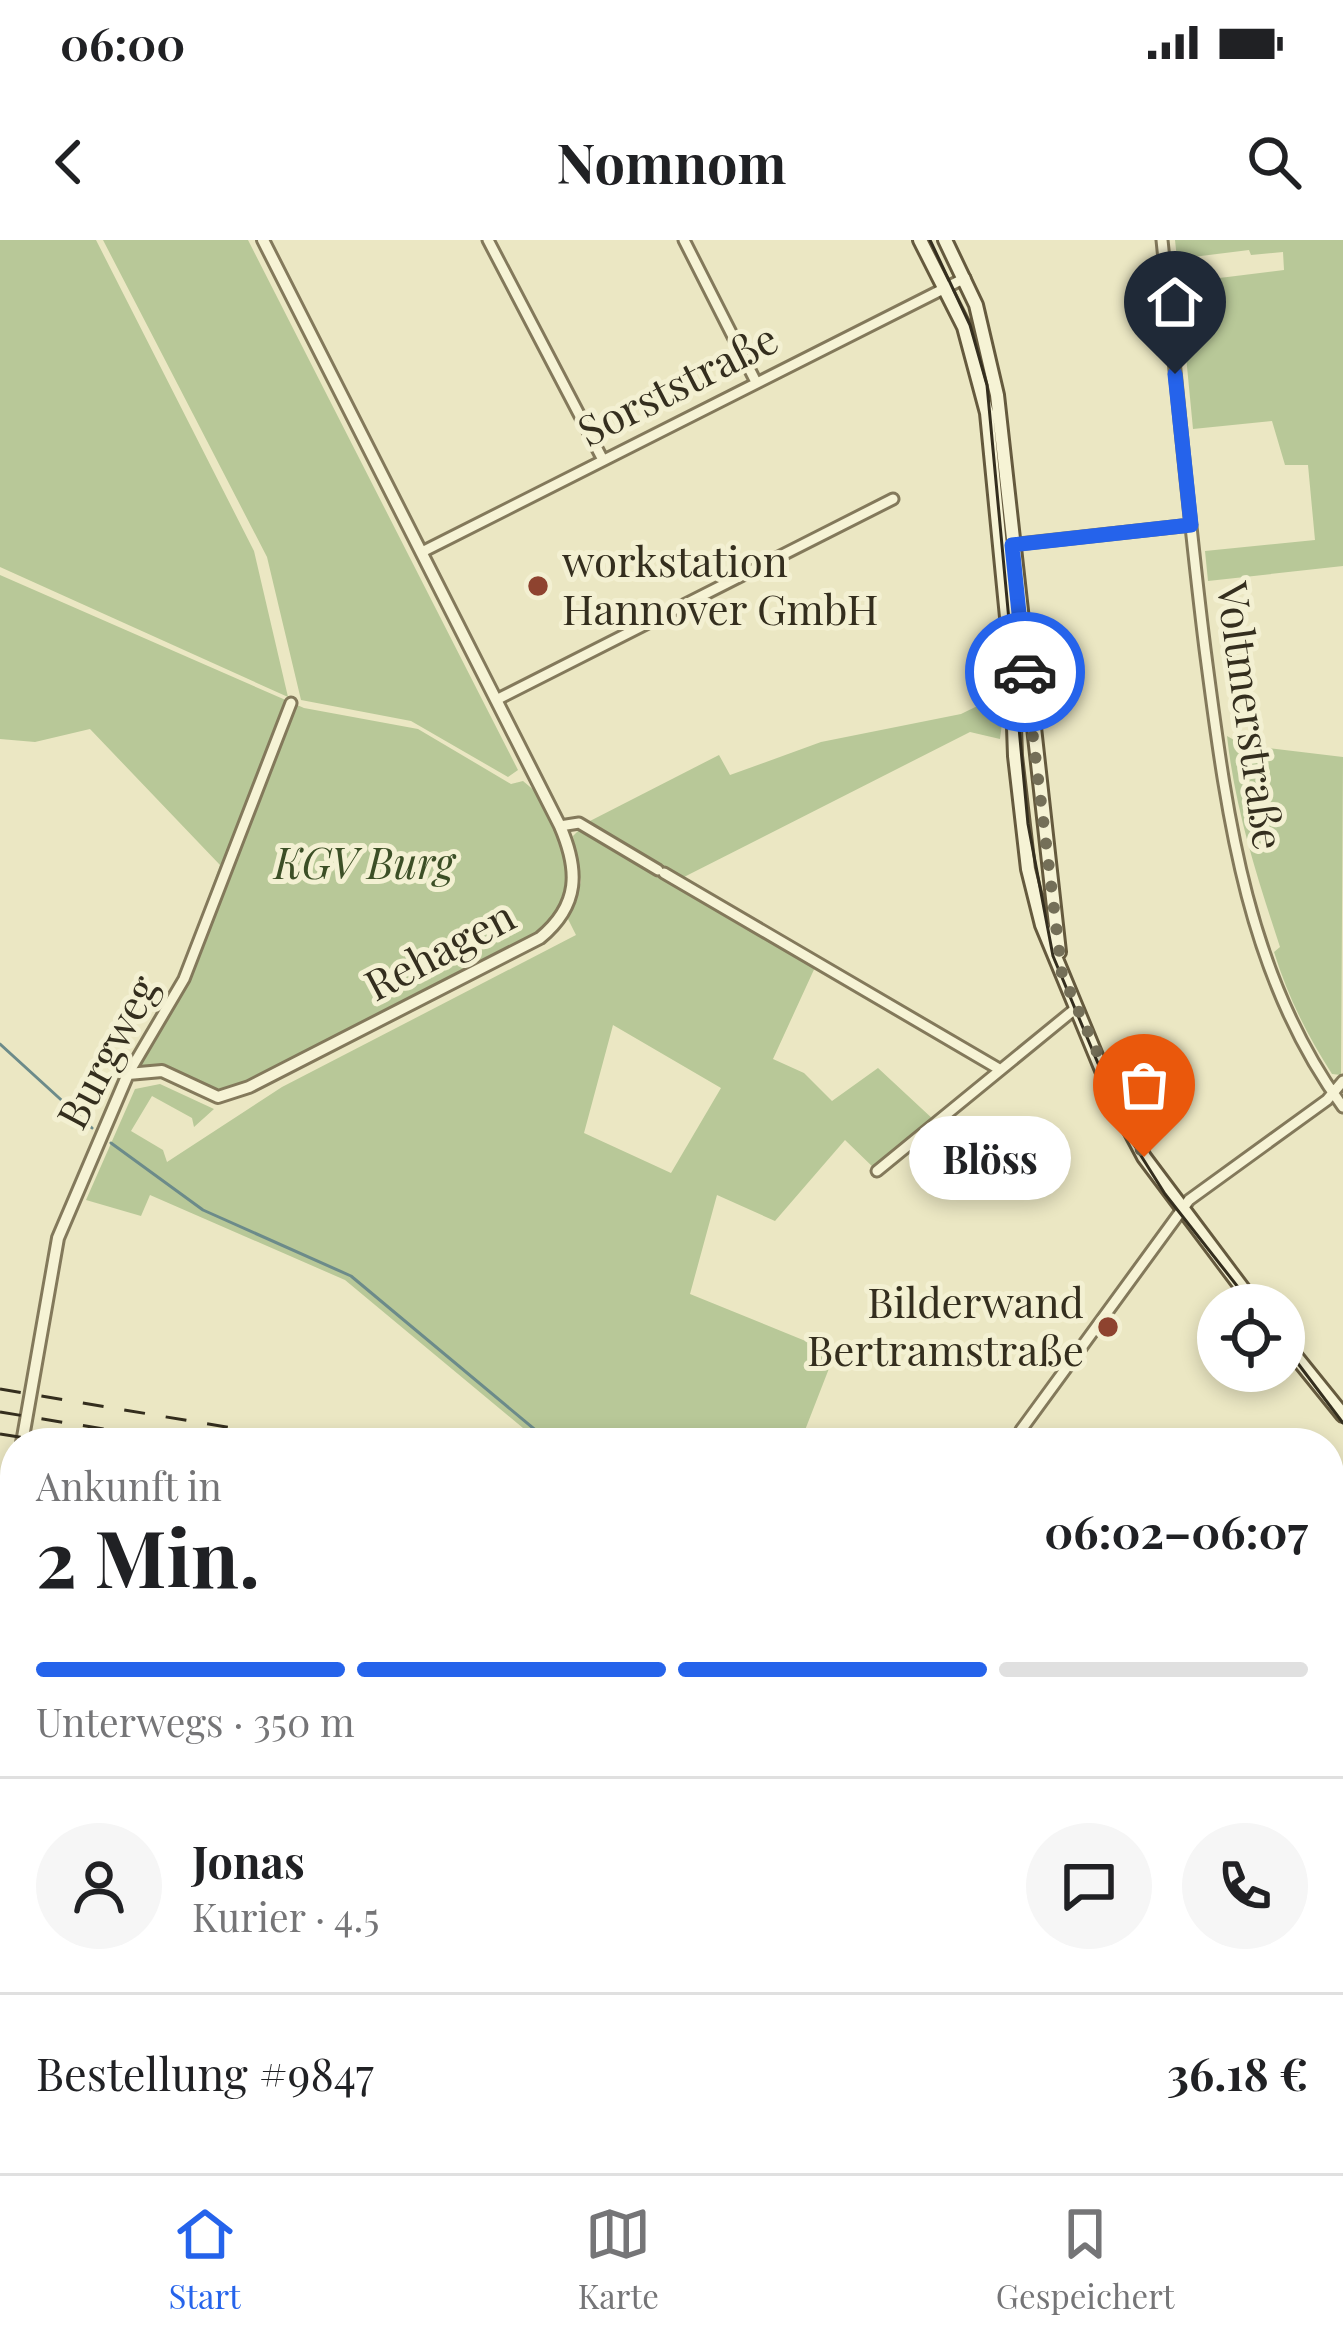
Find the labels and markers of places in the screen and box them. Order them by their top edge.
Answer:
pin [1124,251,1226,374]
place label: workstation Hannover GmbH [562,532,879,636]
marker: workstation Hannover GmbH [525,573,551,599]
pin [1093,1034,1195,1157]
callout: Blöss [910,1115,1072,1199]
place label: Bilderwand Bertramstraße [807,1273,1084,1377]
marker: Bilderwand Bertramstraße [1095,1314,1121,1340]

